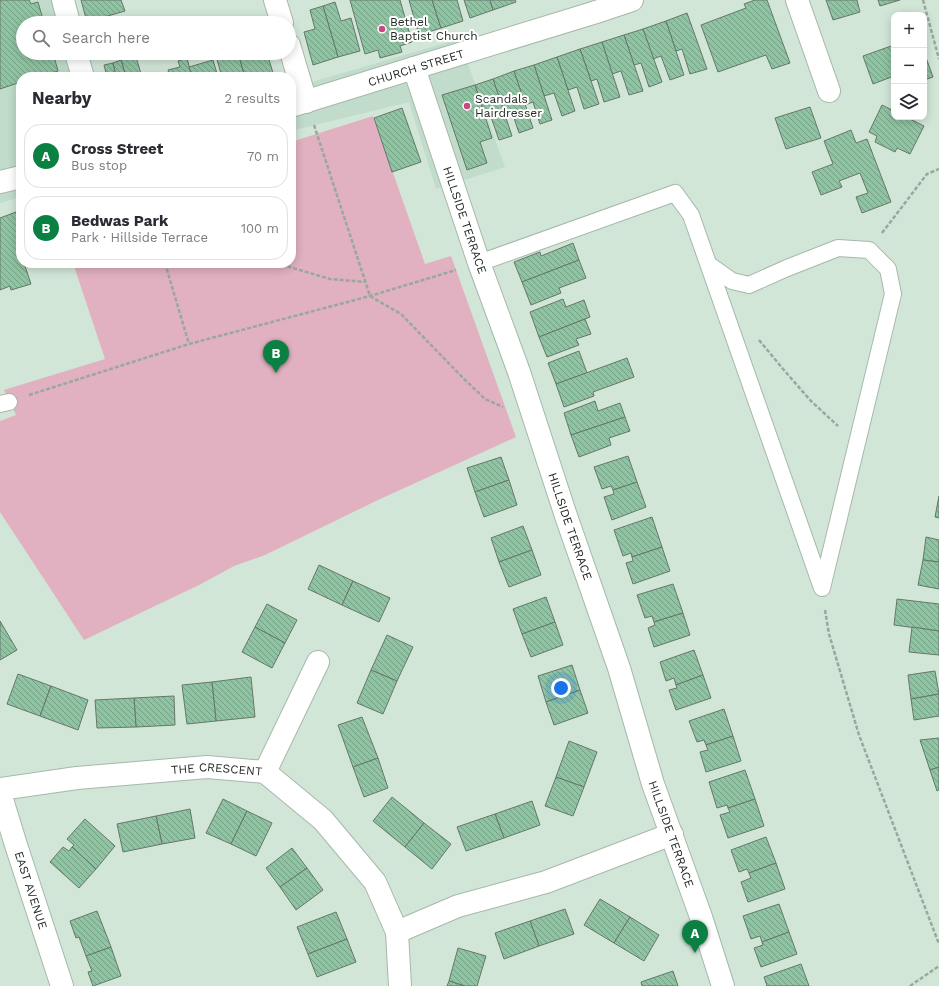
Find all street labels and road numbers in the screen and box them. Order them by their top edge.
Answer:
street label: CHURCH STREET [366,47,466,89]
street label: HILLSIDE TERRACE [440,164,489,276]
street label: HILLSIDE TERRACE [545,471,595,582]
street label: THE CRESCENT [171,760,263,779]
street label: HILLSIDE TERRACE [645,779,697,890]
street label: EAST AVENUE [12,850,50,931]

